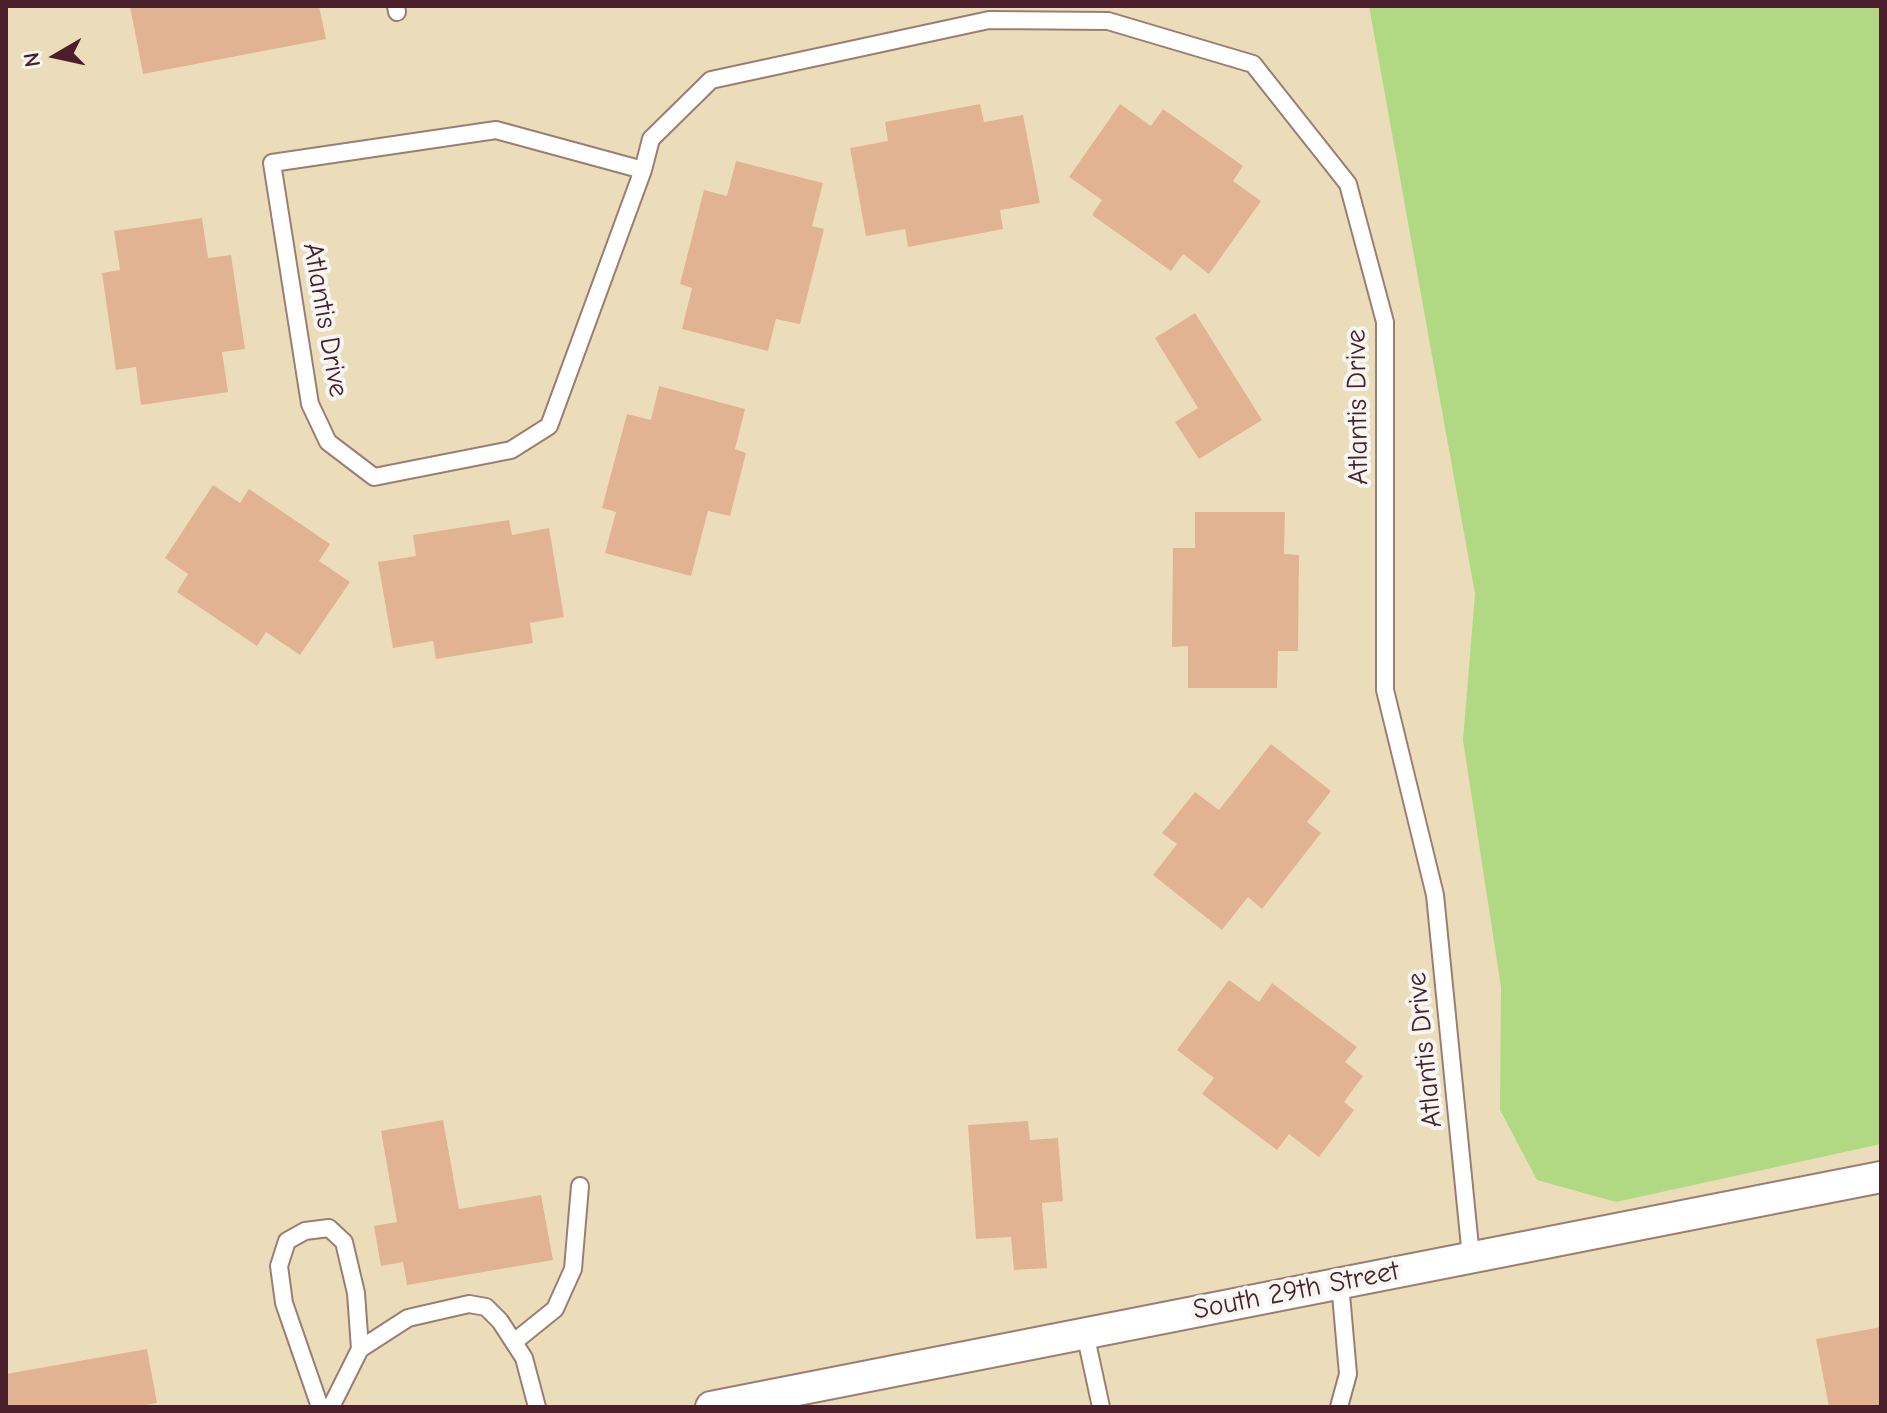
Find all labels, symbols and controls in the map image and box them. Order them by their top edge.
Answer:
north arrow [16,16,96,96]
text: N [18,51,46,69]
street label: Atlantis Drive [295,240,355,400]
street label: Atlantis Drive [1340,329,1376,485]
street label: Atlantis Drive [1400,971,1450,1129]
street label: South 29th Street [1190,1255,1402,1327]

